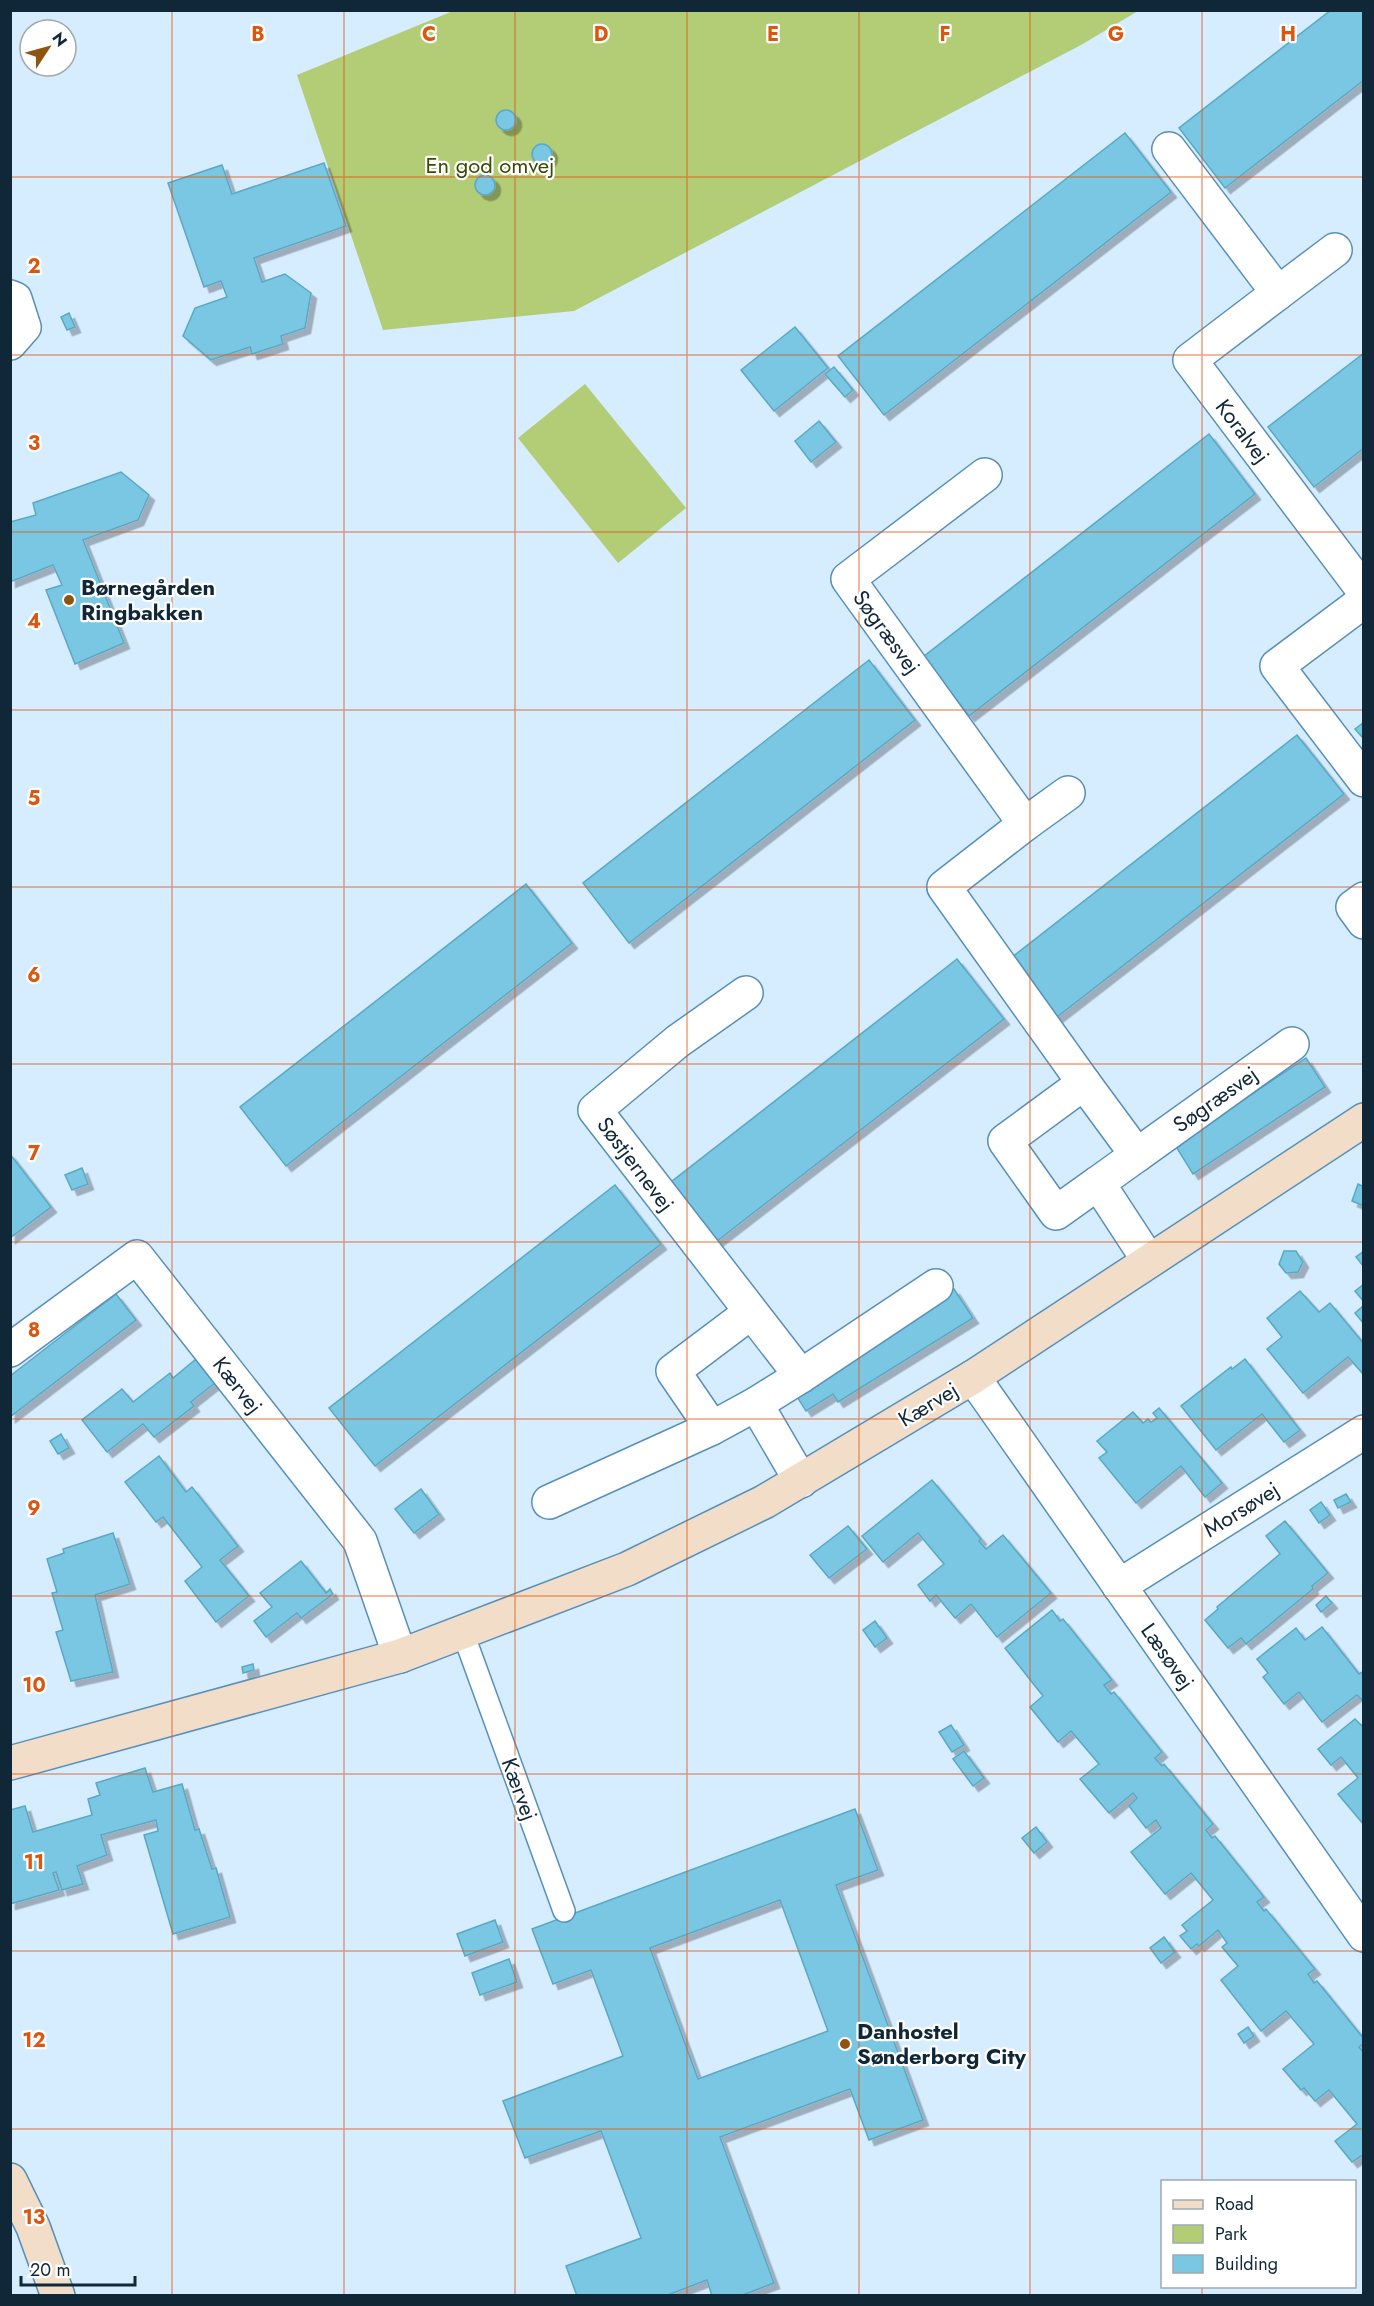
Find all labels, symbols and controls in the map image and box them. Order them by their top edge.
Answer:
north arrow [18,18,78,78]
text: B [251,20,265,49]
text: C [422,20,436,49]
text: D [594,20,608,49]
text: E [767,20,779,49]
text: F [939,20,951,49]
text: G [1108,20,1124,49]
text: H [1280,20,1296,49]
text: N [47,28,73,51]
park label: En god omvej [425,149,555,181]
text: 2 [27,252,41,281]
street label: Koralvej [1208,392,1278,470]
text: 3 [28,429,40,458]
place label: Børnegården Ringbakken [81,571,215,628]
street label: Søgræsvej [845,583,929,681]
marker: Børnegården Ringbakken [62,593,76,607]
text: 4 [27,607,41,636]
text: 5 [28,784,41,813]
text: 6 [27,961,41,990]
street label: Søgræsvej [1166,1058,1264,1140]
street label: Søstjernevej [590,1110,682,1218]
text: 7 [28,1139,41,1168]
text: 8 [28,1316,40,1345]
street label: Kærvej [205,1350,271,1420]
street label: Kærvej [892,1374,964,1434]
street label: Morsøvej [1197,1473,1285,1545]
text: 9 [27,1494,41,1523]
street label: Læsøvej [1133,1616,1203,1696]
text: 10 [22,1671,46,1700]
street label: Kærvej [494,1753,546,1825]
text: 11 [24,1848,44,1877]
place label: Danhostel Sønderborg City [857,2015,1026,2072]
text: 12 [22,2026,46,2055]
marker: Danhostel Sønderborg City [838,2037,852,2051]
legend [1161,2180,1356,2288]
text: Road [1215,2191,1254,2217]
text: 13 [23,2203,45,2232]
text: Park [1215,2221,1247,2247]
scale bar [21,2249,135,2287]
text: Building [1215,2251,1278,2277]
text: 20 m [30,2257,70,2283]

